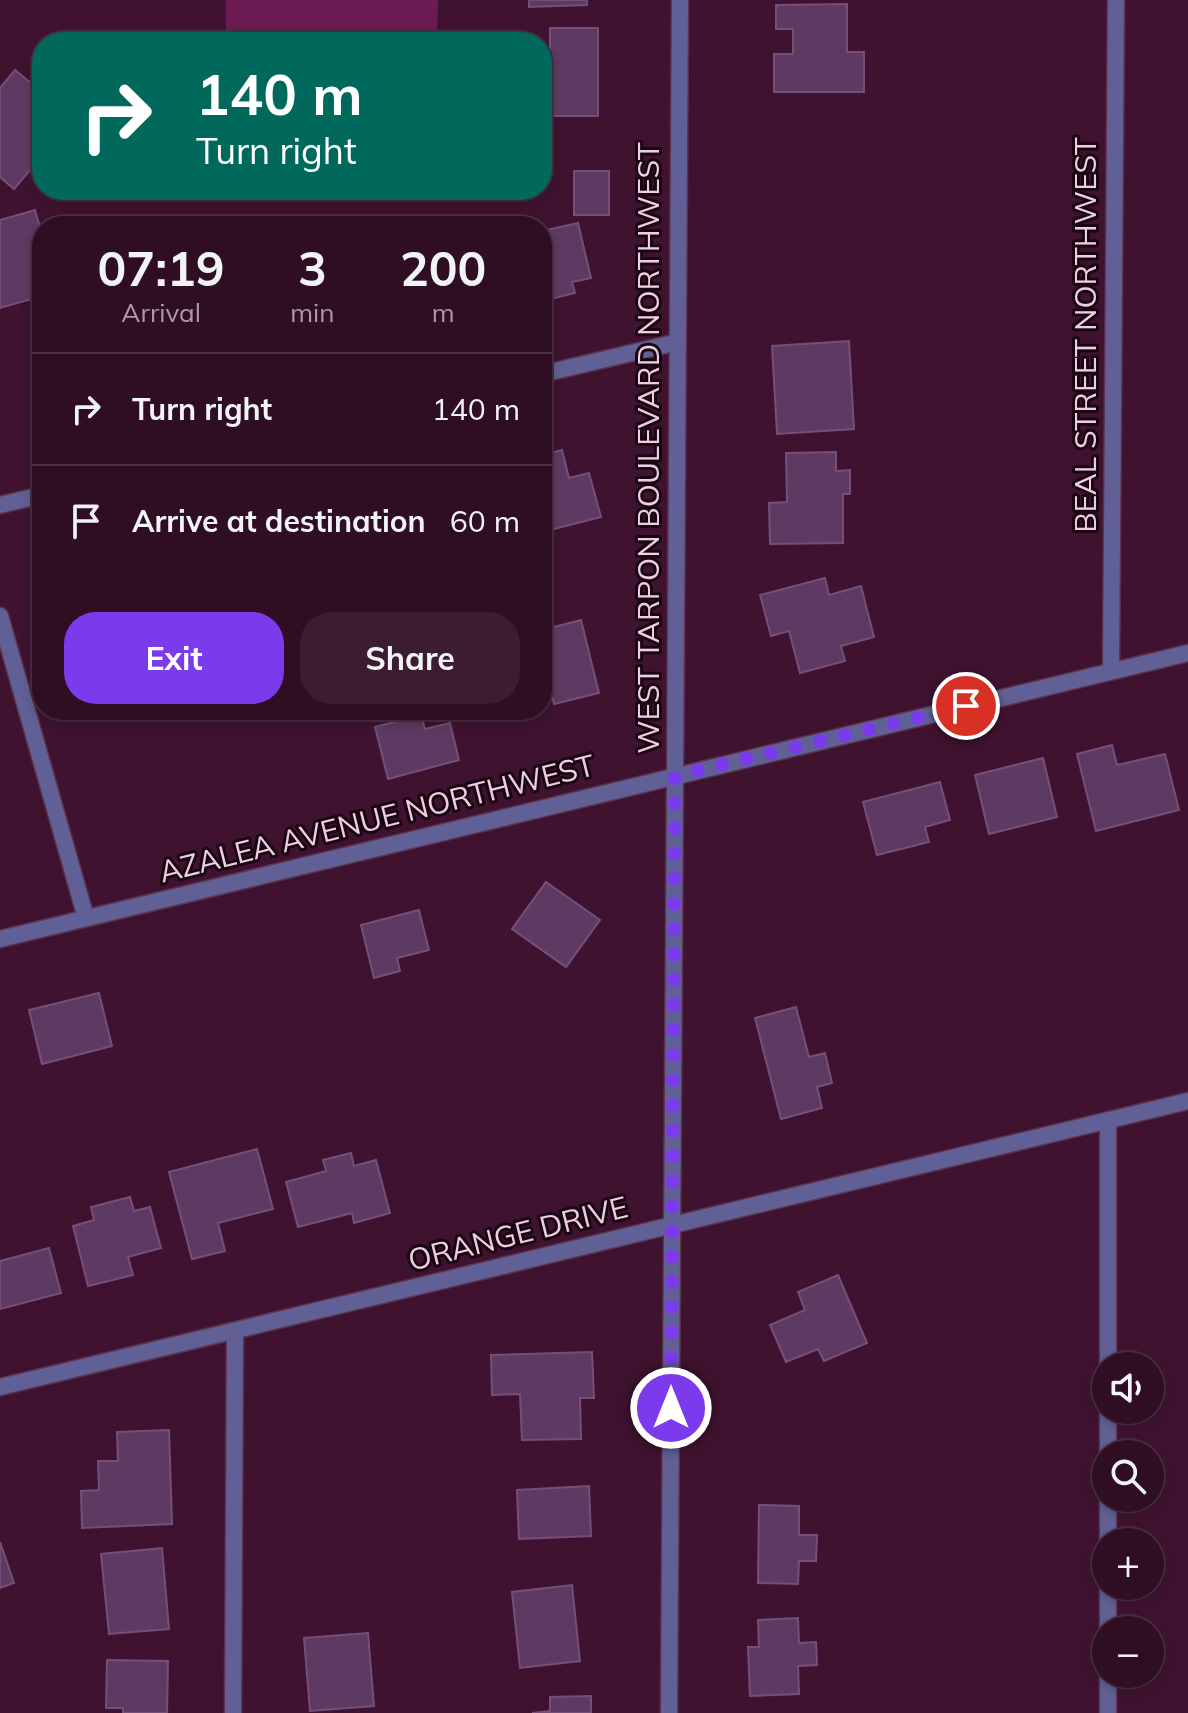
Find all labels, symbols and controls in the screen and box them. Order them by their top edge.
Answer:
text: 140 m [196,59,363,129]
icon: right [64,64,168,168]
text: Turn right [196,128,357,173]
street label: BEAL STREET NORTHWEST [1066,137,1104,533]
street label: WEST TARPON BOULEVARD NORTHWEST [629,142,667,754]
text: 07:19 [98,238,225,298]
text: 3 [298,238,327,298]
text: 200 [400,238,486,298]
text: Arrival [121,296,201,329]
text: min [290,296,334,329]
text: m [432,296,455,329]
icon: right [64,387,108,431]
text: Turn right [132,390,272,428]
text: 140 m [432,390,520,428]
icon: arrive [64,499,108,543]
text: Arrive at destination [132,502,426,540]
text: 60 m [450,502,520,540]
button: Exit [64,612,284,704]
button: Share [300,612,520,704]
pin [932,672,1000,740]
icon: arrive [944,684,988,728]
street label: AZALEA AVENUE NORTHWEST [155,745,598,891]
street label: ORANGE DRIVE [404,1187,631,1279]
map controls [1092,1352,1164,1688]
button: sound [1092,1352,1164,1424]
position arrow [629,1366,713,1450]
button: search [1092,1440,1164,1512]
button: + [1092,1528,1164,1600]
button: − [1092,1616,1164,1688]

